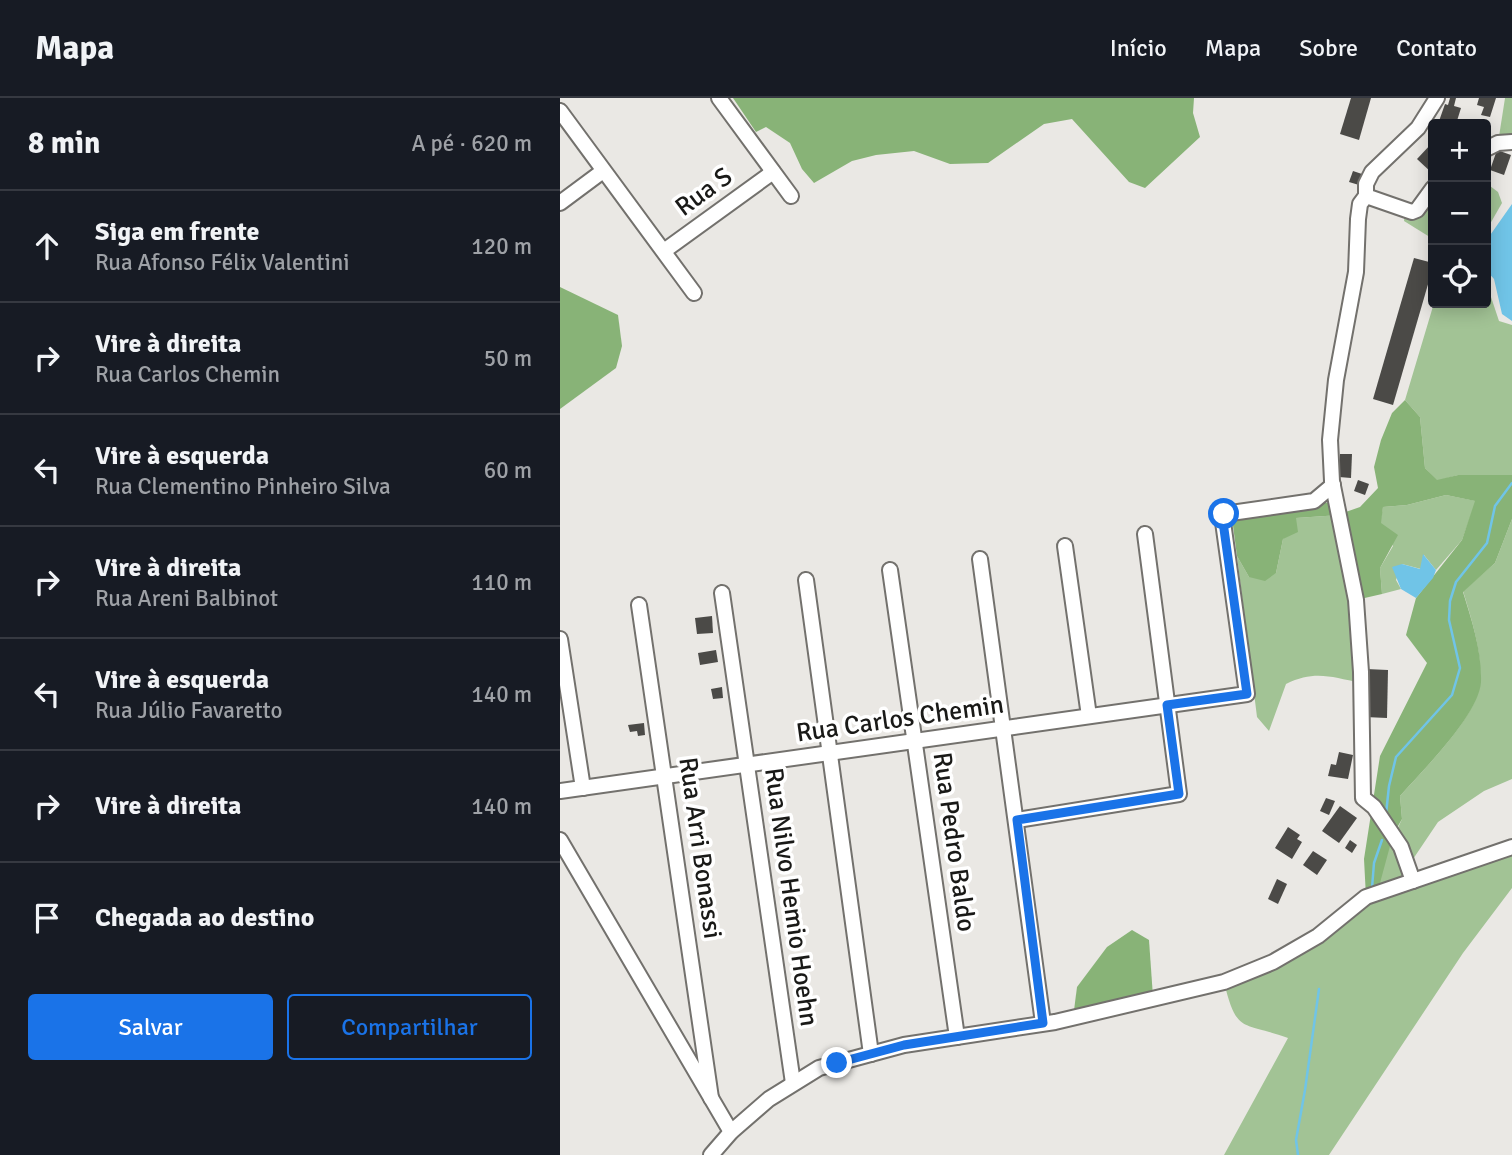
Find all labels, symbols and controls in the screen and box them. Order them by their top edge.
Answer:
text: Mapa [35,28,114,69]
text: Início [1110,33,1167,63]
text: Mapa [1205,33,1261,63]
text: Sobre [1299,33,1358,63]
text: Contato [1396,33,1477,63]
map controls [1428,119,1491,308]
button: + [1428,119,1491,182]
text: 8 min [28,125,100,162]
text: A pé · 620 m [411,129,532,158]
street label: Rua S [669,161,739,223]
button: − [1428,182,1491,245]
text: Siga em frente [95,216,259,248]
icon: ahead [28,227,66,265]
text: 120 m [471,232,532,261]
button: locate [1428,245,1491,308]
text: Rua Afonso Félix Valentini [95,248,349,277]
text: Vire à direita [95,328,241,360]
icon: right [28,339,66,377]
text: 50 m [484,344,532,373]
text: Rua Carlos Chemin [95,360,280,389]
text: Vire à esquerda [95,440,269,472]
icon: left [28,451,66,489]
text: 60 m [484,456,532,485]
text: Rua Clementino Pinheiro Silva [95,472,391,501]
route start [1208,498,1239,529]
text: Vire à direita [95,552,241,584]
icon: right [28,563,66,601]
text: 110 m [471,568,532,597]
text: Rua Areni Balbinot [95,584,278,613]
text: Vire à esquerda [95,664,269,696]
icon: left [28,675,66,713]
text: 140 m [471,680,532,709]
street label: Rua Carlos Chemin [794,689,1006,749]
text: Rua Júlio Favaretto [95,696,282,725]
street label: Rua Pedro Baldo [926,750,982,934]
street label: Rua Arri Bonassi [671,755,729,941]
street label: Rua Nilvo Hemio Hoehn [757,766,825,1028]
icon: right [28,787,66,825]
text: Vire à direita [95,790,241,822]
text: 140 m [471,792,532,821]
icon: arrive [28,899,66,937]
text: Chegada ao destino [95,902,314,934]
button: Salvar [28,994,273,1060]
button: Compartilhar [287,994,532,1060]
route end [821,1047,852,1078]

